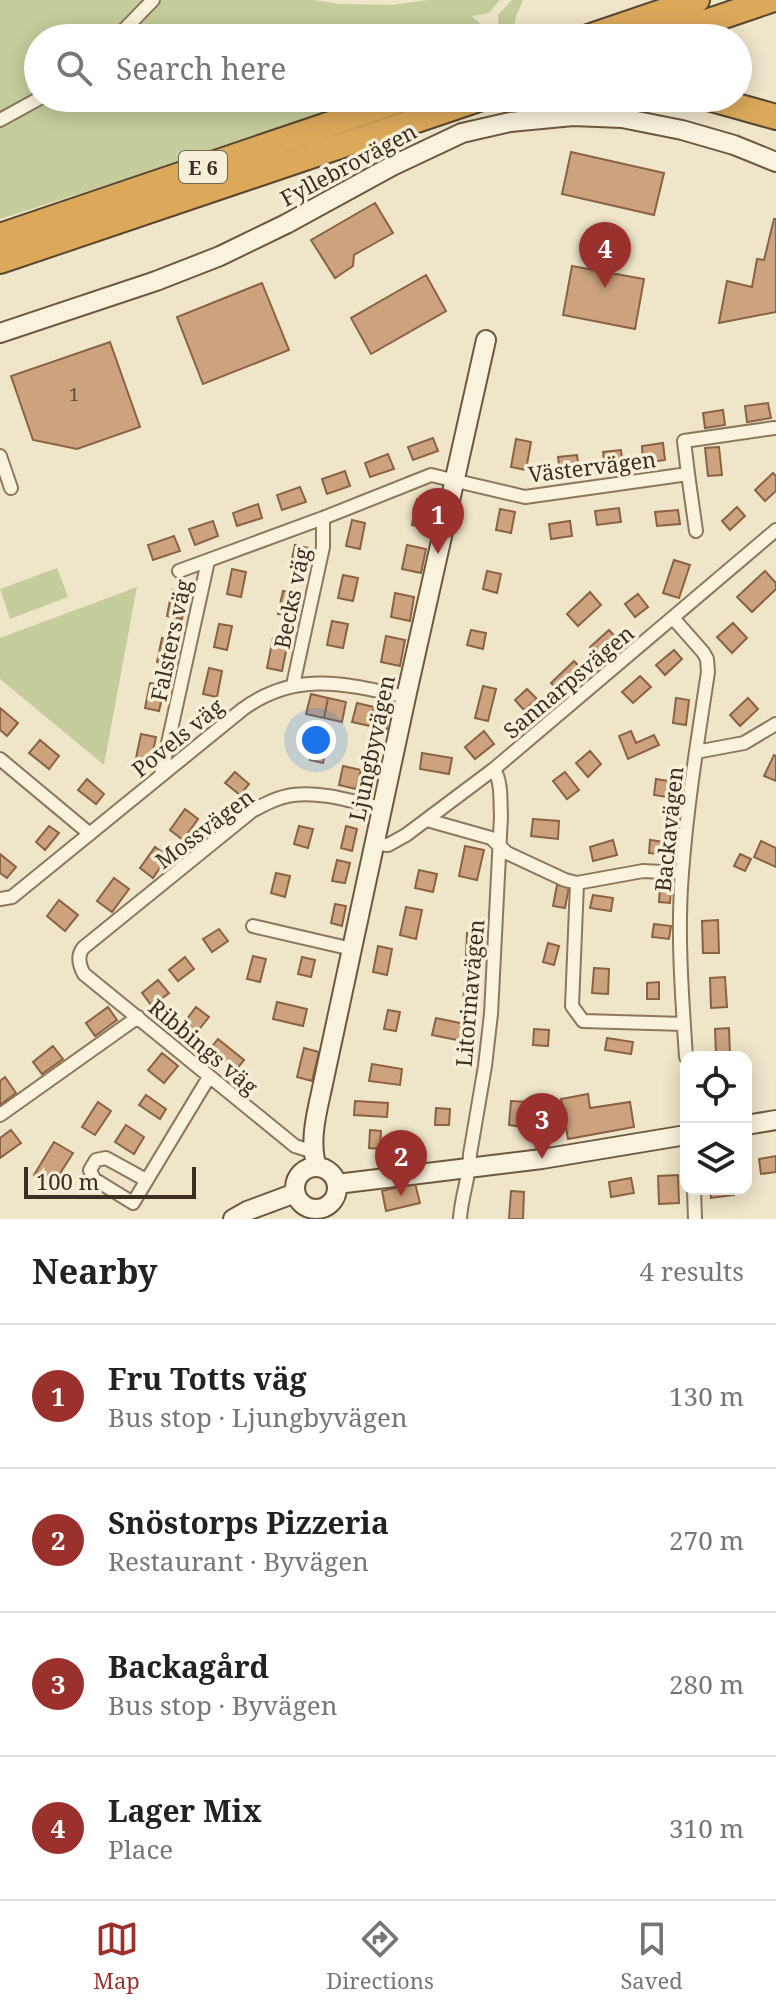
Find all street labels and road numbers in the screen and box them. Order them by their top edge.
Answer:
street label: Fyllebrovägen [275,115,421,213]
road number: E 6 [179,151,227,183]
street label: Västervägen [526,443,658,489]
street label: Becks väg [266,545,316,651]
street label: Falsters väg [142,576,198,704]
street label: Sannarpsvägen [496,617,640,745]
street label: Ljungbyvägen [341,672,401,824]
street label: Povels väg [125,691,229,783]
street label: Backavägen [647,765,689,893]
street label: Mossvägen [149,781,259,875]
street label: Litorinavägen [448,918,490,1068]
street label: Ribbings väg [143,991,265,1101]

